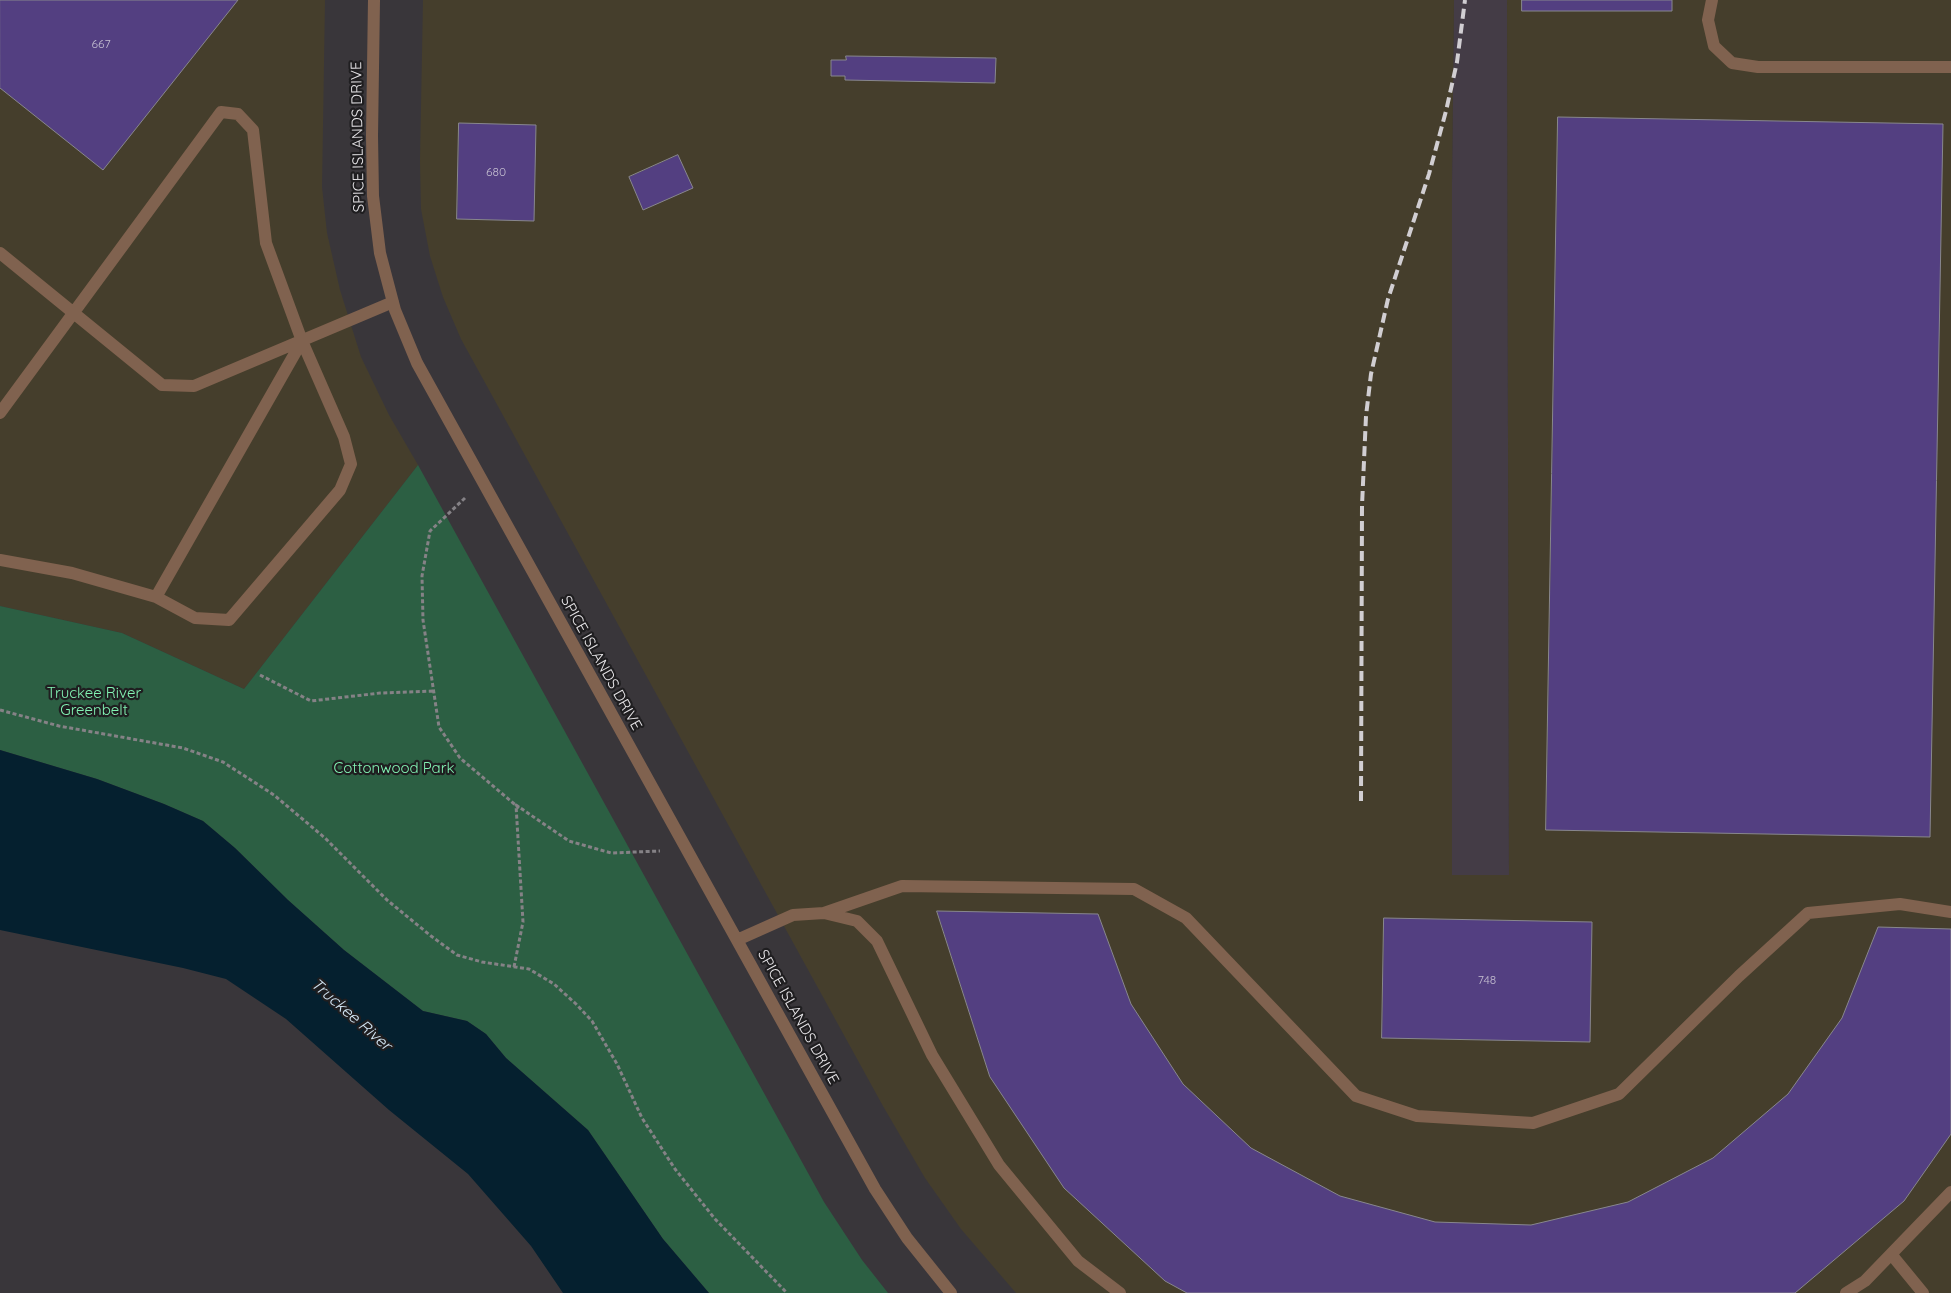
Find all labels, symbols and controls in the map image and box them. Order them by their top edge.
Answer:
house number: 667 [91,37,111,51]
street label: SPICE ISLANDS DRIVE [348,62,368,212]
house number: 680 [486,165,506,179]
street label: SPICE ISLANDS DRIVE [557,593,645,733]
park label: Truckee River Greenbelt [47,684,141,719]
park label: Cottonwood Park [333,759,455,777]
street label: SPICE ISLANDS DRIVE [754,947,842,1087]
house number: 748 [1478,973,1496,987]
water label: Truckee River [307,975,395,1055]

